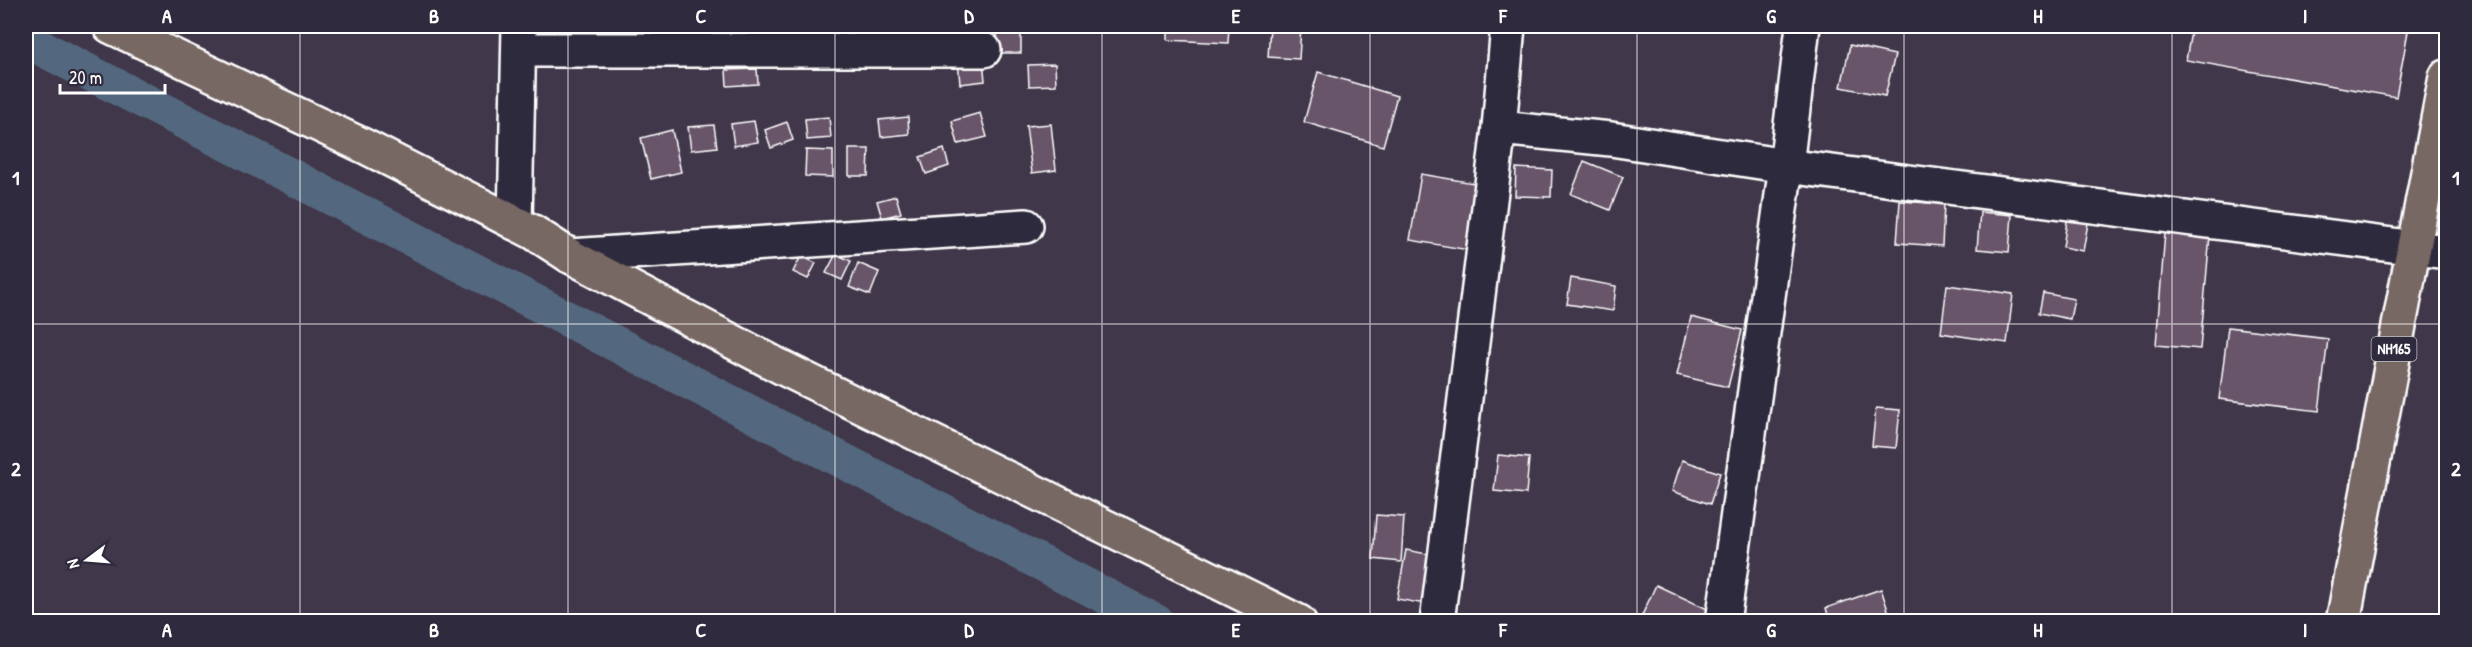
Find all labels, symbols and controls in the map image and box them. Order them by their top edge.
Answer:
text: A [162,2,172,29]
text: B [429,2,439,29]
text: C [696,2,707,29]
text: D [964,2,974,29]
text: E [1232,2,1241,29]
text: F [1498,2,1508,29]
text: G [1766,2,1776,29]
text: H [2033,2,2043,29]
text: I [2303,2,2307,29]
scale bar [60,57,165,95]
text: 20 m [69,65,102,90]
text: 1 [12,164,20,191]
text: 1 [2452,164,2460,191]
road number: NH165 [2372,337,2416,361]
text: 2 [11,455,21,482]
text: 2 [2451,455,2461,482]
north arrow [57,530,117,590]
text: N [61,557,84,571]
text: A [162,616,172,643]
text: B [429,616,439,643]
text: C [696,616,707,643]
text: D [964,616,974,643]
text: E [1232,616,1241,643]
text: F [1498,616,1508,643]
text: G [1766,616,1776,643]
text: H [2033,616,2043,643]
text: I [2303,616,2307,643]

